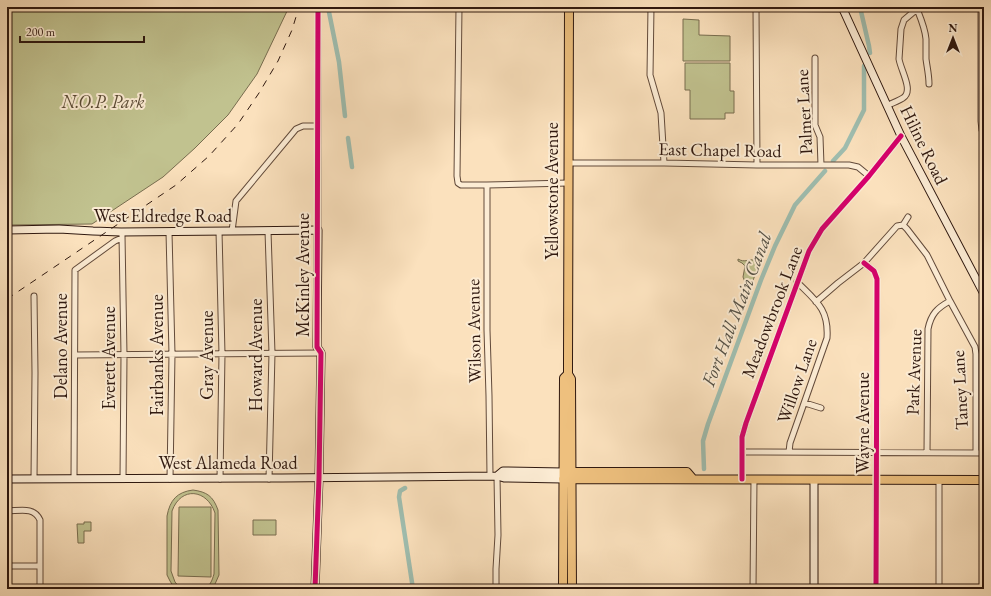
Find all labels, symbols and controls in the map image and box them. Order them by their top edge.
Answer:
scale bar [20,18,144,44]
north arrow [933,18,973,58]
text: N [949,21,958,35]
text: 200 m [26,24,56,40]
street label: Palmer Lane [790,69,817,155]
park label: N.O.P. Park [61,90,144,113]
street label: Hiline Road [895,101,954,189]
street label: Yellowstone Avenue [540,122,563,260]
street label: East Chapel Road [658,137,783,162]
street label: West Eldredge Road [94,204,233,227]
street label: McKinley Avenue [291,213,314,337]
water label: Fort Hall Main Canal [695,228,778,391]
street label: Meadowbrook Lane [736,243,807,381]
street label: Wilson Avenue [461,279,486,383]
street label: Delano Avenue [49,293,72,399]
street label: Fairbanks Avenue [145,294,168,416]
street label: Howard Avenue [244,299,267,411]
street label: Everett Avenue [97,306,120,410]
street label: Gray Avenue [195,310,218,400]
street label: Park Avenue [901,329,926,415]
street label: Willow Lane [771,336,822,426]
street label: Taney Lane [946,350,973,430]
street label: Wayne Avenue [851,372,874,474]
street label: West Alameda Road [158,451,298,474]

